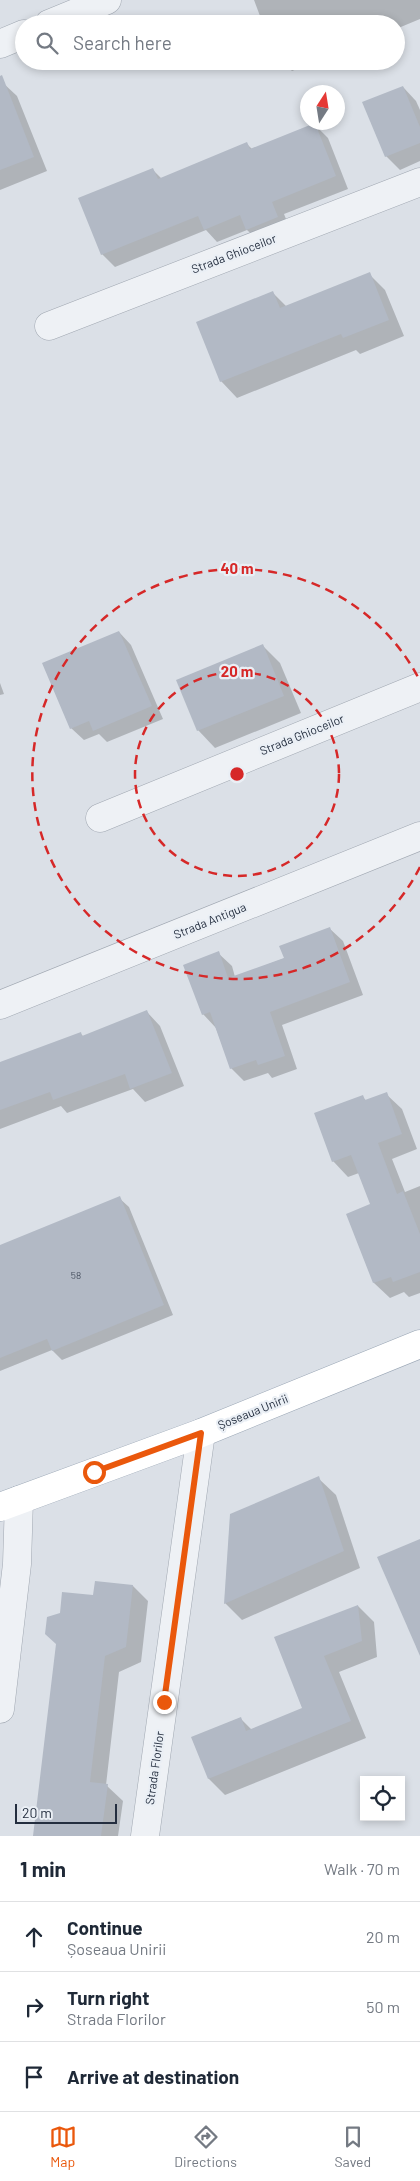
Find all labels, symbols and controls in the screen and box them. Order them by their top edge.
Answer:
search box [15,15,405,70]
icon: search [33,29,61,57]
text: Search here [73,31,172,54]
north arrow [300,85,345,130]
street label: Strada Ghioceilor [189,230,279,276]
text: 40 m [220,559,254,577]
text: 20 m [221,662,253,680]
street label: Strada Ghioceilor [257,711,346,757]
centre of rings [228,765,246,783]
street label: Strada Antigua [171,899,248,941]
house number: 58 [71,1269,81,1281]
street label: Șoseaua Unirii [215,1391,290,1432]
route start [83,1461,106,1484]
route end [153,1691,176,1714]
street label: Strada Florilor [142,1730,166,1806]
map controls [360,1776,405,1821]
button: locate [360,1776,405,1821]
scale bar [15,1801,118,1824]
text: 20 m [22,1804,52,1821]
text: 1 min [20,1856,66,1881]
text: Walk · 70 m [324,1859,400,1878]
text: Continue [67,1916,143,1939]
icon: ahead [20,1923,48,1951]
text: 20 m [366,1927,400,1946]
text: Șoseaua Unirii [67,1939,166,1958]
text: Turn right [67,1986,149,2009]
icon: right [20,1993,48,2021]
text: 50 m [366,1997,400,2016]
text: Strada Florilor [67,2009,166,2028]
icon: arrive [20,2063,48,2091]
text: Arrive at destination [67,2065,239,2088]
tab: Map [49,2123,77,2170]
tab: Directions [174,2123,237,2170]
tab: Saved [334,2123,371,2170]

